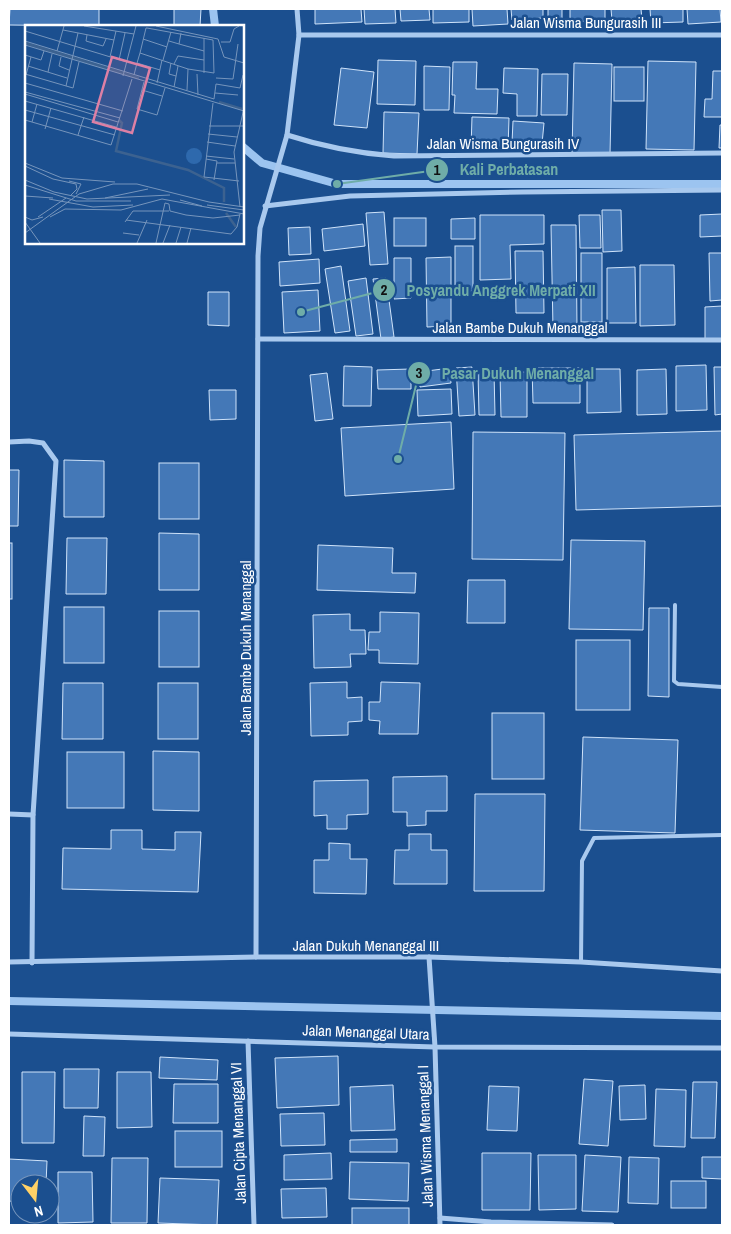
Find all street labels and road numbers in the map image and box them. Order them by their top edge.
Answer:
street label: Jalan Wisma Bungurasih III [510,12,662,33]
street label: Jalan Wisma Bungurasih IV [427,133,580,154]
street label: Jalan Bambe Dukuh Menanggal [432,317,608,338]
street label: Jalan Bambe Dukuh Menanggal [235,560,256,736]
street label: Jalan Dukuh Menanggal III [293,935,439,956]
street label: Jalan Menanggal Utara [302,1019,430,1045]
street label: Jalan Cipta Menanggal VI [225,1062,251,1204]
street label: Jalan Wisma Menanggal I [412,1065,438,1207]

